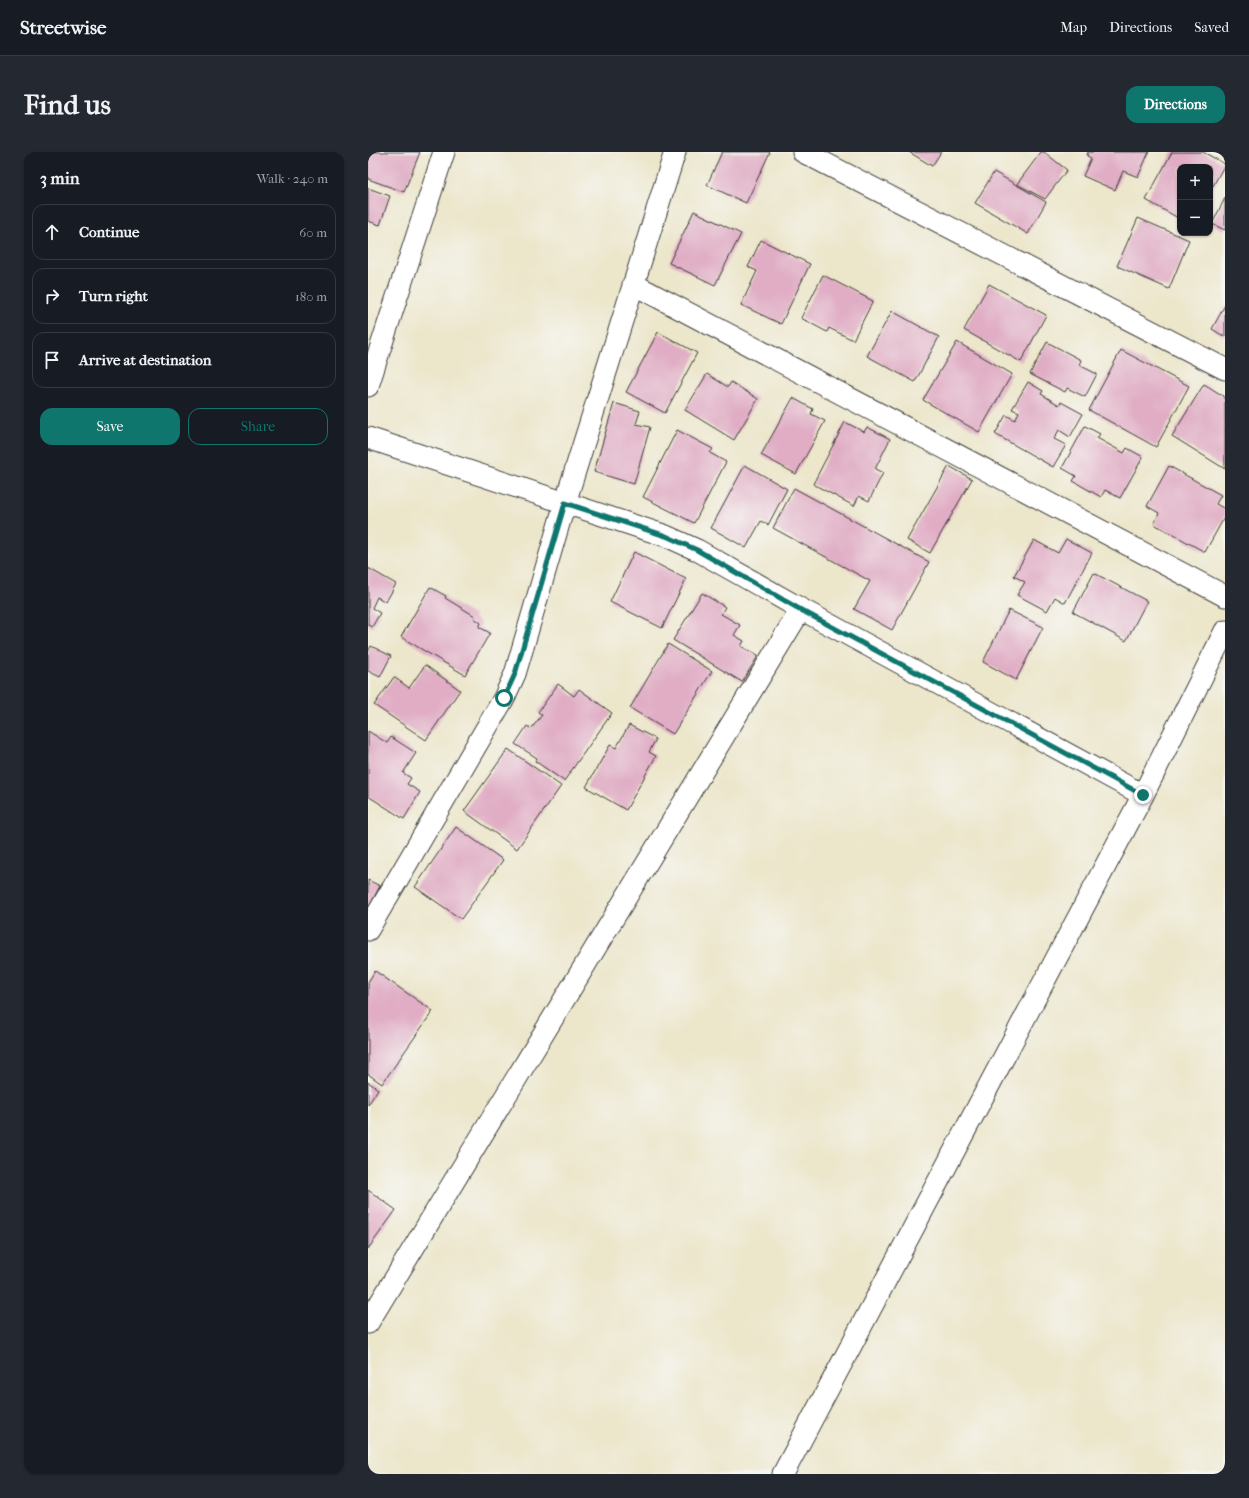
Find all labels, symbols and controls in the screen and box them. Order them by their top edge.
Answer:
text: Streetwise [20,17,106,39]
text: Map [1060,19,1087,36]
text: Directions [1109,19,1172,36]
text: Saved [1194,19,1229,36]
button: Directions [1126,86,1225,123]
text: Find us [24,88,111,121]
map controls [1177,164,1213,236]
button: + [1177,164,1213,200]
text: 3 min [40,168,80,188]
text: Walk · 240 m [256,171,328,186]
button: − [1177,200,1213,236]
icon: ahead [41,221,63,243]
text: Continue [79,223,139,241]
text: 60 m [299,225,327,240]
icon: right [41,285,63,307]
text: Turn right [79,287,148,305]
text: 180 m [295,289,327,304]
icon: arrive [41,349,63,371]
text: Arrive at destination [79,351,211,369]
button: Save [40,408,180,445]
button: Share [188,408,328,445]
route start [495,689,513,707]
route end [1134,786,1152,804]

